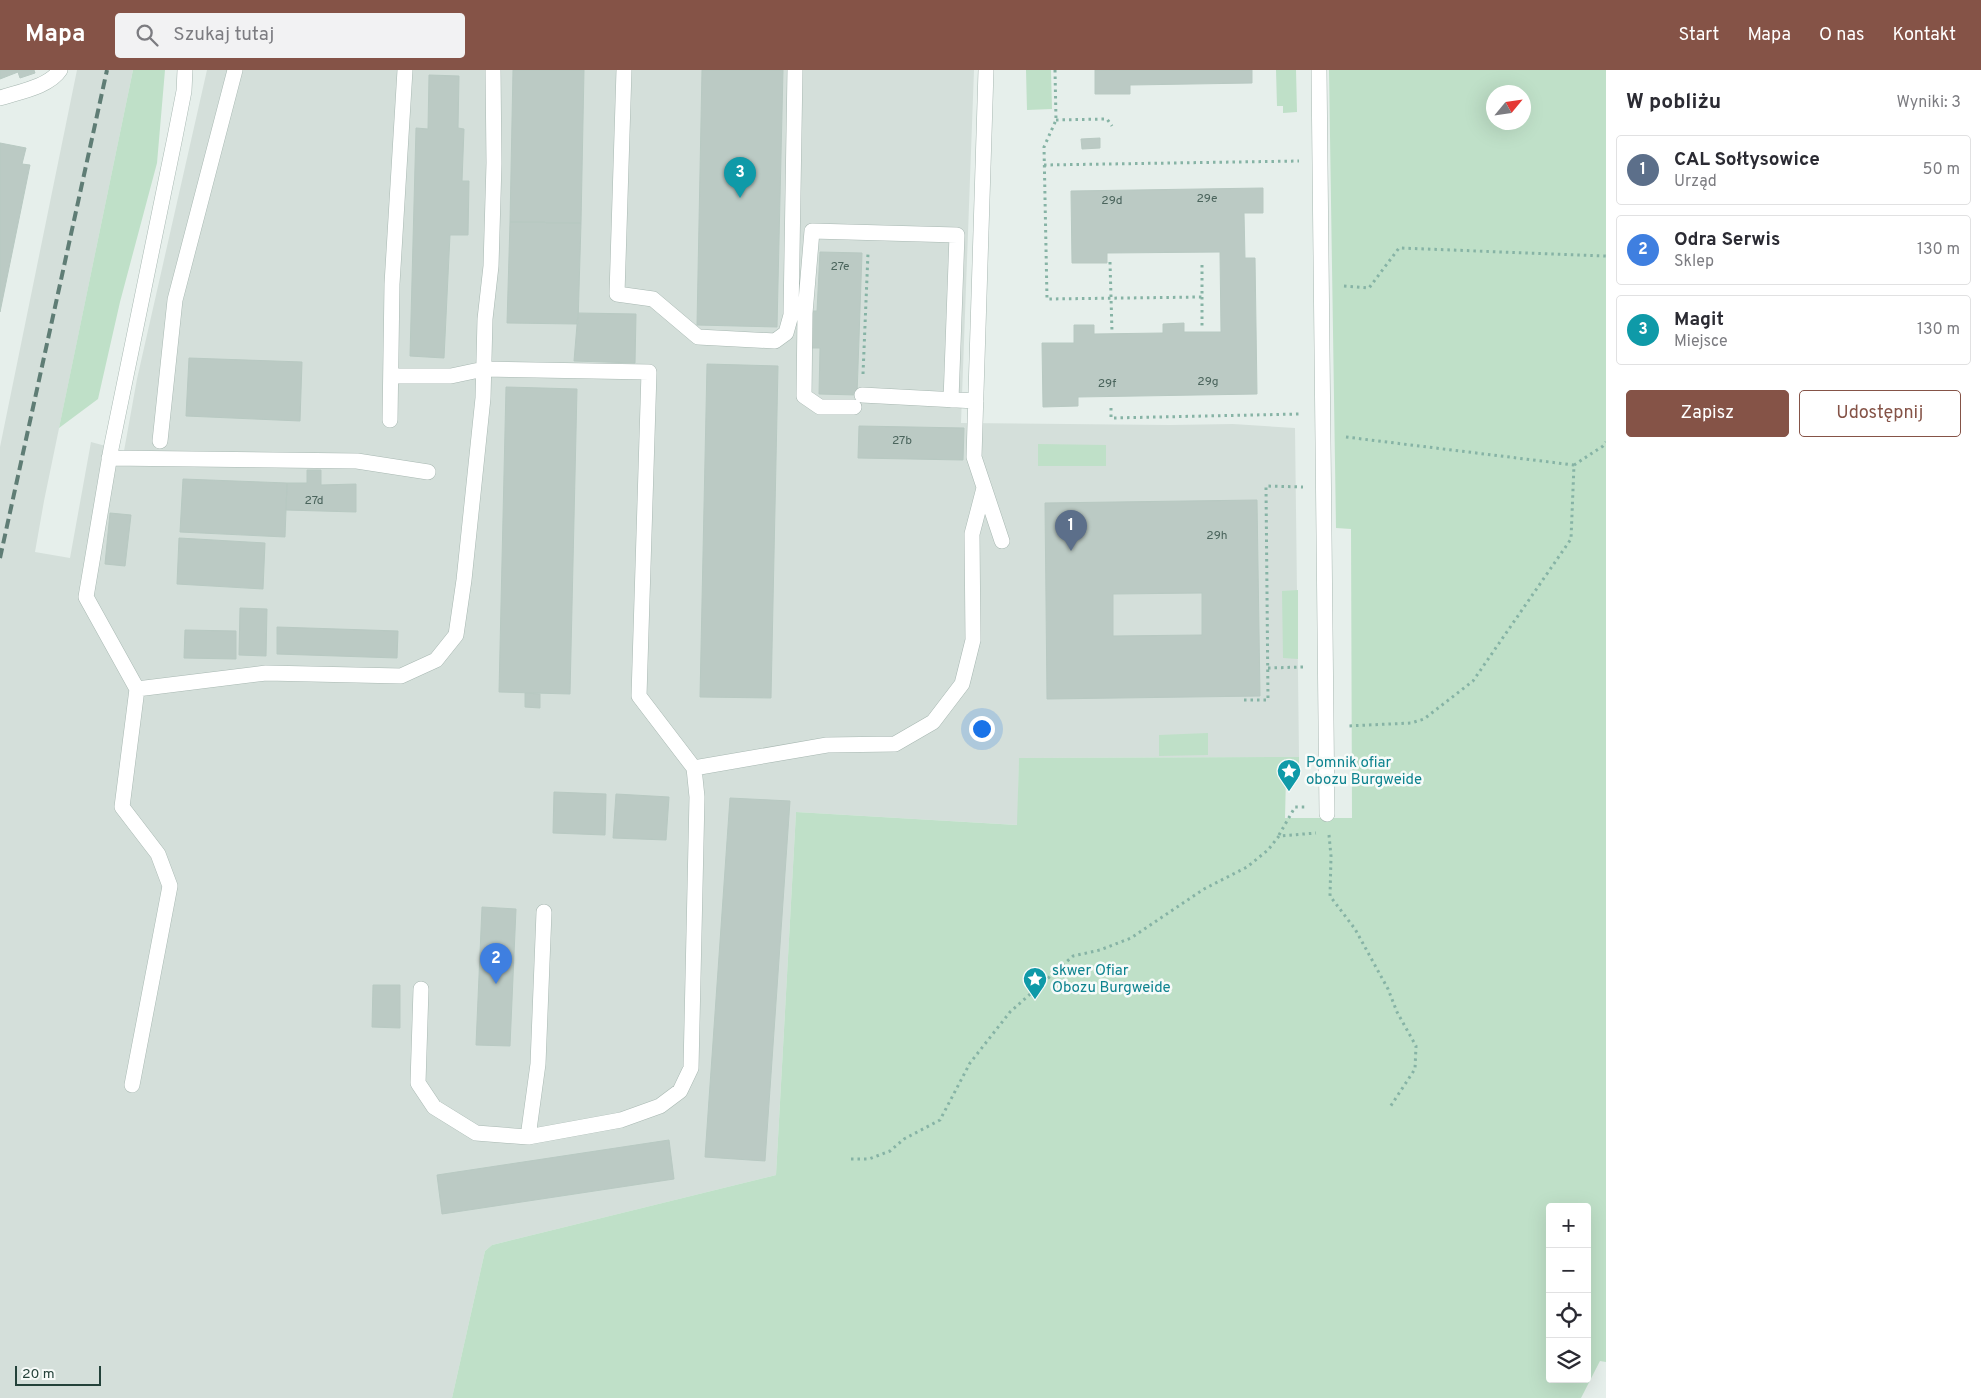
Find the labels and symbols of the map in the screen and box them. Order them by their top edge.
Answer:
north arrow [1486,85,1531,130]
pin: 3 [724,157,756,198]
house number: 29e [1197,191,1217,207]
house number: 29d [1101,193,1123,209]
house number: 27e [831,259,849,275]
house number: 29g [1197,374,1219,390]
house number: 29f [1098,376,1116,392]
house number: 27b [892,433,912,449]
house number: 27d [304,493,324,509]
pin: 1 [1055,510,1087,551]
house number: 29h [1206,528,1228,544]
your location [969,716,995,742]
place label: Pomnik ofiar obozu Burgweide [1306,754,1422,790]
place icon: Pomnik ofiar obozu Burgweide [1276,758,1302,792]
pin: 2 [480,943,512,984]
place label: skwer Ofiar Obozu Burgweide [1052,962,1171,998]
place icon: skwer Ofiar Obozu Burgweide [1022,966,1048,1000]
scale bar [15,1363,101,1386]

